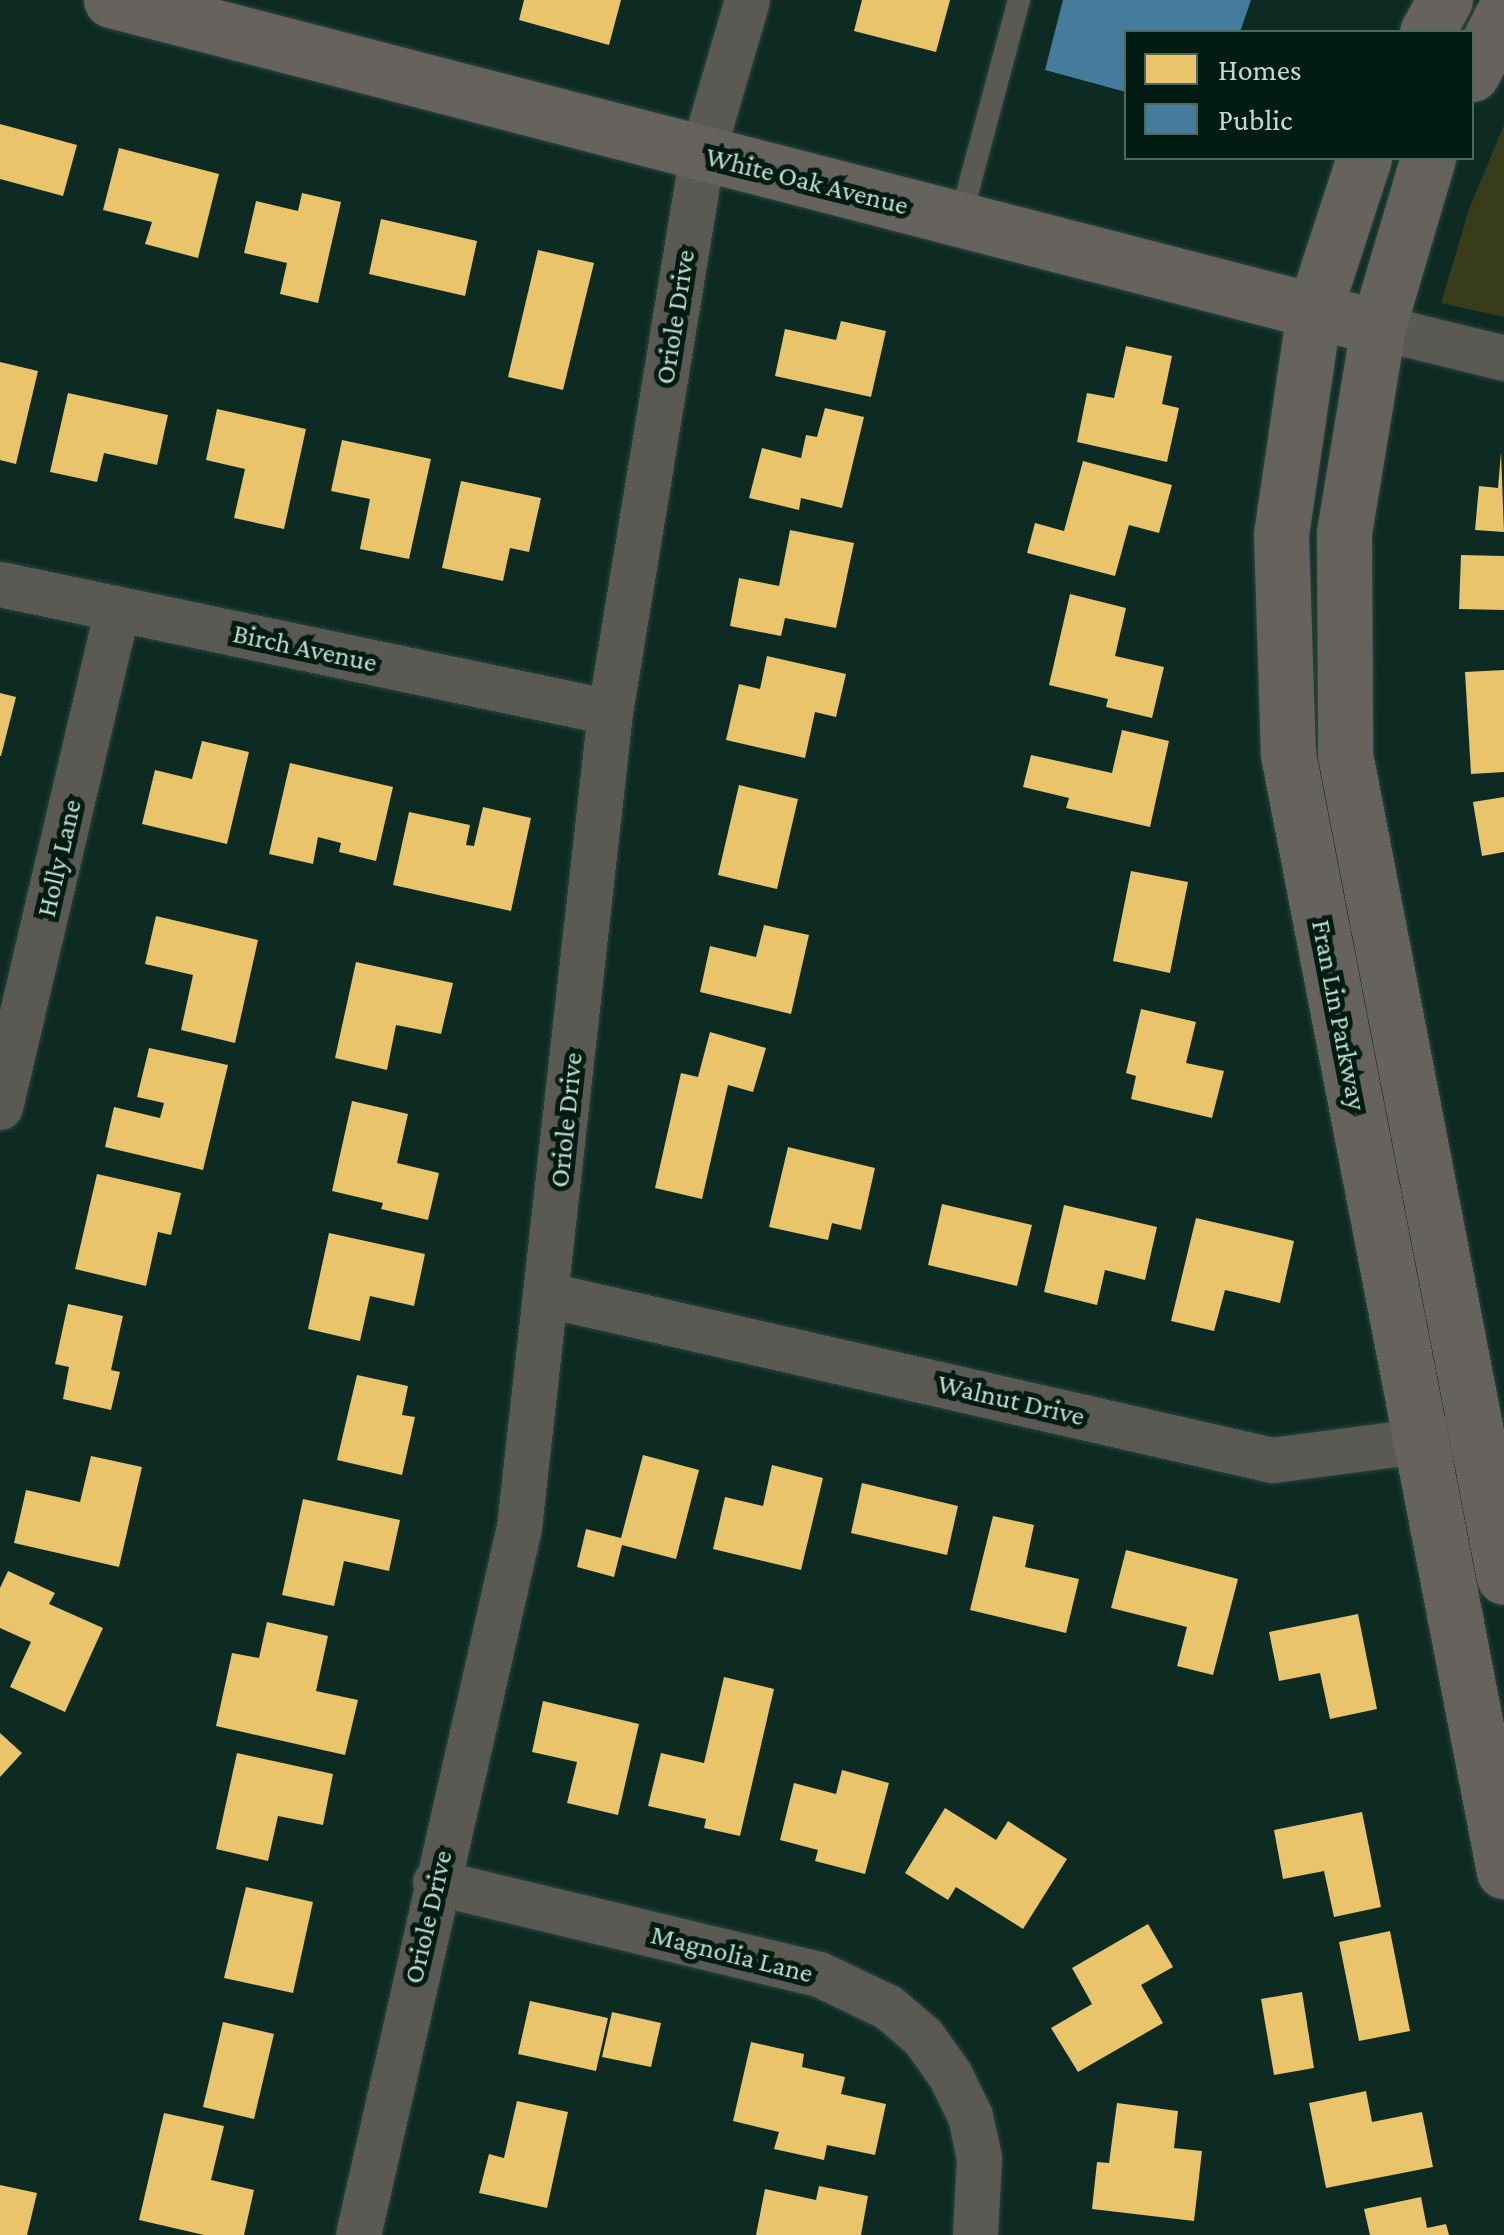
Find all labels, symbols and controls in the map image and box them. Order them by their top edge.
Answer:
legend [1124,30,1474,160]
text: Homes [1218,53,1302,86]
text: Public [1218,103,1293,136]
street label: White Oak Avenue [702,140,912,222]
street label: Oriole Drive [648,247,702,387]
street label: Birch Avenue [230,616,380,680]
street label: Holly Lane [29,796,89,920]
street label: Fran Lin Parkway [1304,917,1374,1113]
street label: Oriole Drive [542,1051,590,1189]
street label: Walnut Drive [934,1367,1088,1433]
street label: Oriole Drive [396,1847,460,1987]
street label: Magnolia Lane [647,1918,817,1990]

